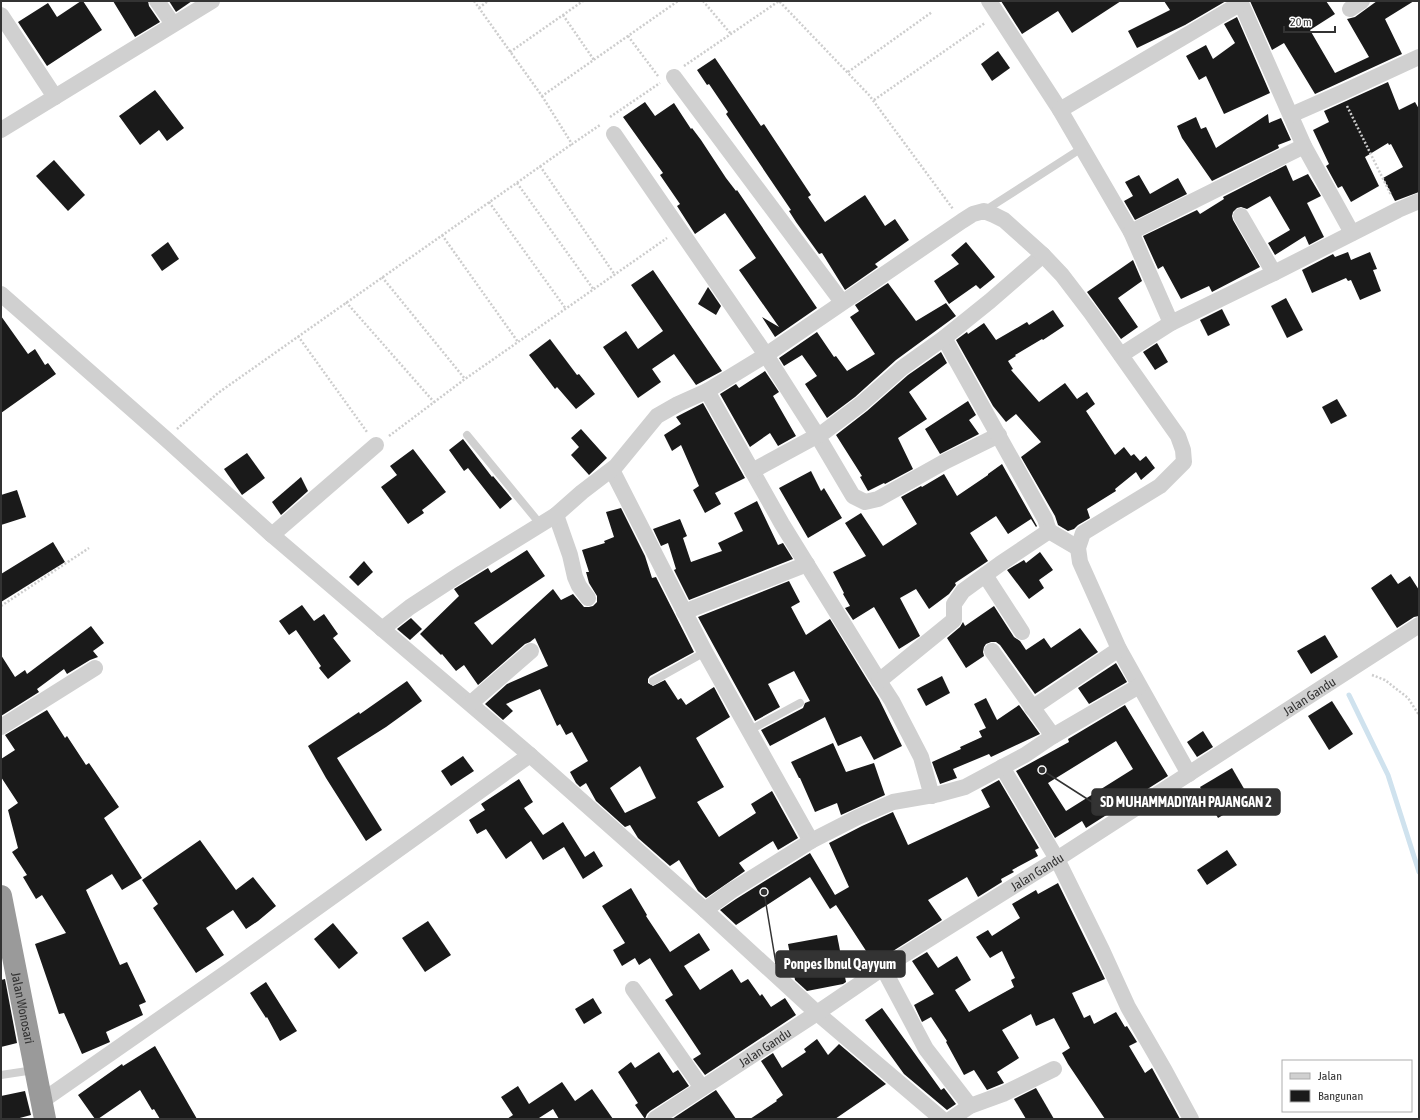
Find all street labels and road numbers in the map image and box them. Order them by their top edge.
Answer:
street label: Jalan Gandu [1280,674,1338,719]
street label: Jalan Gandu [1008,850,1066,894]
street label: Jalan Wonosari [8,971,37,1045]
street label: Jalan Gandu [736,1025,794,1070]

